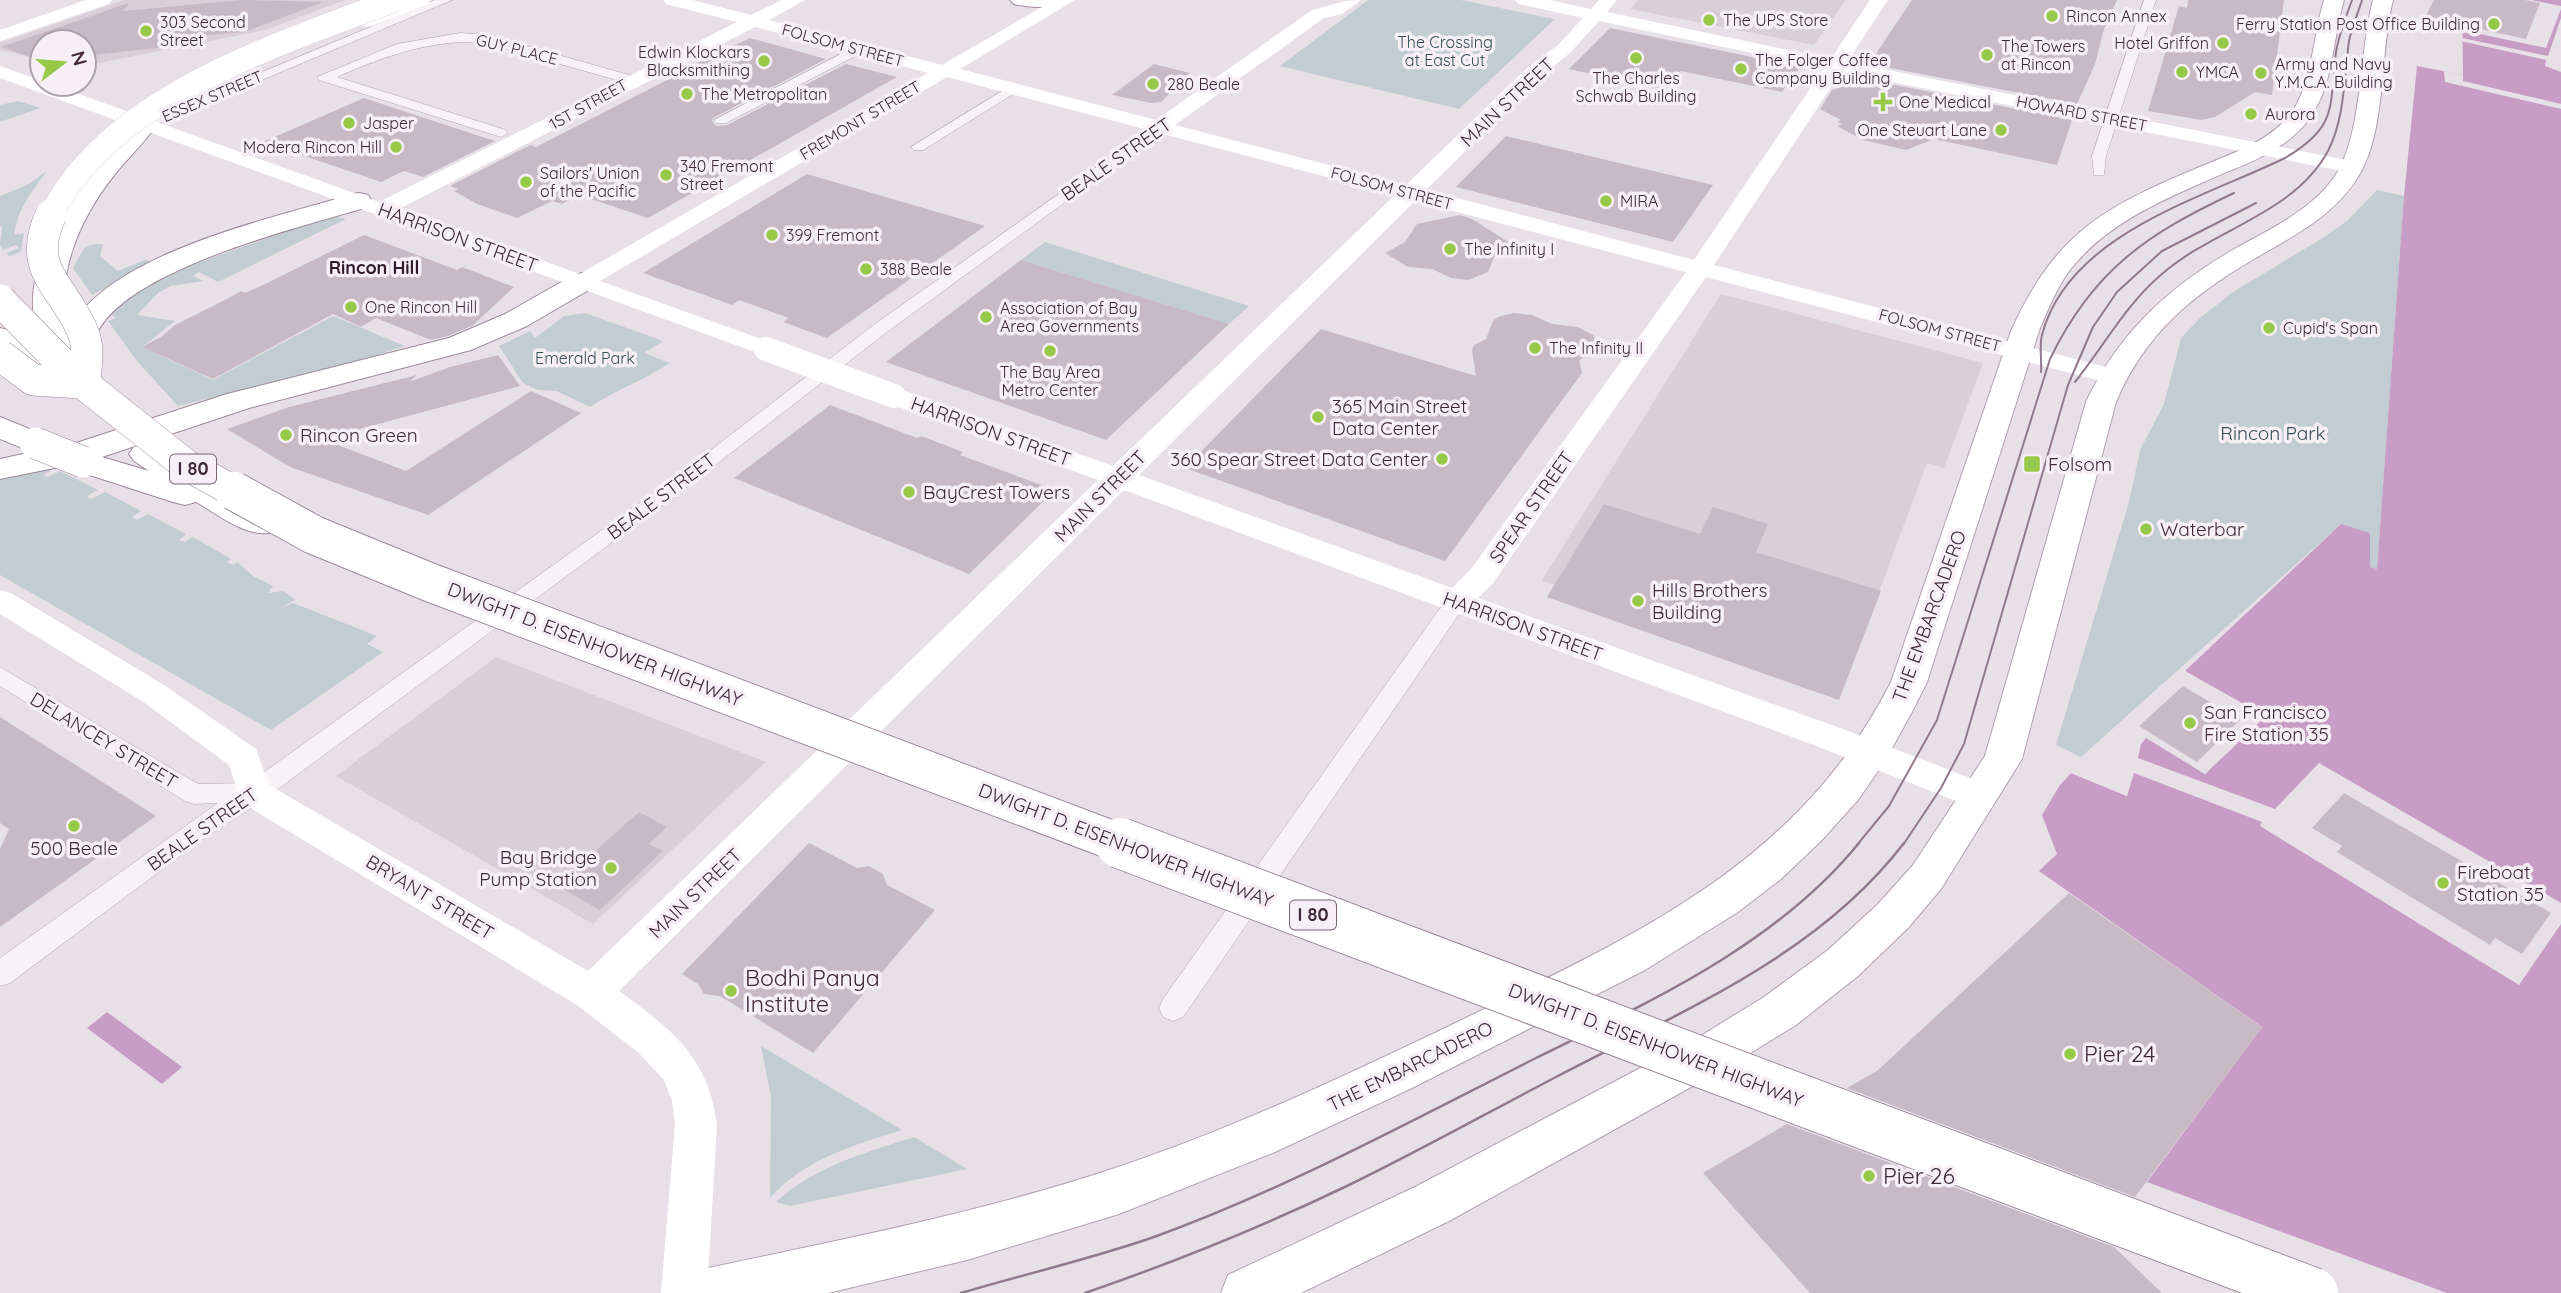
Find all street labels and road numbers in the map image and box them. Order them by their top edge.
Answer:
street label: FOLSOM STREET [780,19,907,71]
street label: GUY PLACE [474,29,560,69]
street label: MAIN STREET [1455,52,1559,152]
street label: ESSEX STREET [159,66,266,126]
street label: 1ST STREET [545,74,631,134]
street label: FREMONT STREET [796,76,924,164]
street label: HOWARD STREET [2015,90,2149,136]
street label: BEALE STREET [1056,112,1176,206]
street label: FOLSOM STREET [1329,162,1456,214]
street label: HARRISON STREET [375,197,541,277]
street label: FOLSOM STREET [1877,304,2004,356]
street label: HARRISON STREET [908,391,1074,471]
street label: MAIN STREET [1049,445,1151,547]
street label: SPEAR STREET [1484,446,1578,568]
street label: BEALE STREET [602,447,720,545]
road number: I 80 [170,454,216,484]
street label: THE EMBARCADERO [1887,527,1971,705]
street label: DWIGHT D. EISENHOWER HIGHWAY [444,577,746,712]
street label: HARRISON STREET [1440,586,1606,666]
street label: DELANCEY STREET [26,687,182,793]
street label: DWIGHT D. EISENHOWER HIGHWAY [975,778,1277,913]
street label: BEALE STREET [142,782,262,876]
street label: MAIN STREET [644,843,746,943]
street label: BRYANT STREET [362,849,498,945]
road number: I 80 [1290,900,1336,930]
street label: DWIGHT D. EISENHOWER HIGHWAY [1505,978,1807,1113]
street label: THE EMBARCADERO [1323,1016,1497,1116]

